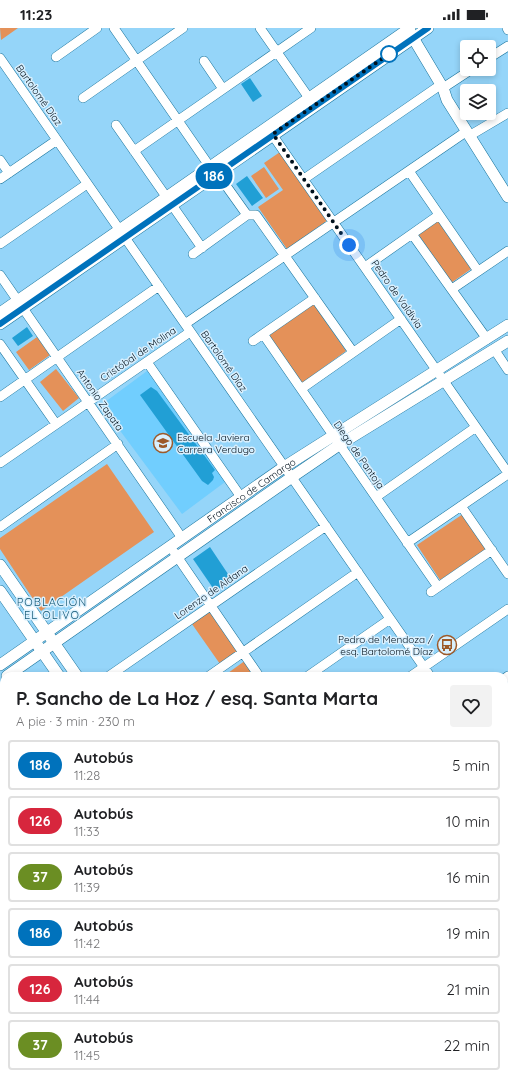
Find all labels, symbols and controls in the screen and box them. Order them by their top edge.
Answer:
text: 11:23 [20,5,52,24]
map controls [460,40,496,120]
button: locate [460,40,496,76]
unlabelled marker [380,45,398,63]
street label: Bartolomé Díaz [13,62,65,128]
button: layers [460,84,496,120]
line badge: 186 [191,163,237,189]
text: 186 [204,167,224,185]
your location [339,235,359,255]
street label: Pedro de Valdivia [368,257,426,331]
street label: Cristóbal de Molina [98,324,178,384]
street label: Bartolomé Díaz [198,328,250,394]
street label: Antonio Zapata [74,367,126,433]
street label: Diego de Pantoja [331,418,387,492]
place label: Escuela Javiera Carrera Verdugo [177,431,255,456]
school or university icon: Escuela Javiera Carrera Verdugo [152,432,174,454]
street label: Francisco de Camargo [204,455,298,525]
street label: Lorenzo de Aldana [172,562,250,622]
district label: POBLACIÓN EL OLIVO [17,595,87,622]
place label: Pedro de Mendoza / esq. Bartolomé Díaz [338,633,434,658]
bus stop icon: Pedro de Mendoza / esq. Bartolomé Díaz [436,634,458,656]
button: heart [450,685,492,727]
text: P. Sancho de La Hoz / esq. Santa Marta [16,686,378,710]
text: A pie · 3 min · 230 m [16,713,135,729]
text: Autobús [74,748,133,767]
text: 186 [30,756,50,774]
text: 5 min [452,756,490,775]
text: 11:28 [74,767,100,783]
text: Autobús [74,804,133,823]
text: 126 [29,812,51,830]
text: 10 min [446,812,490,831]
text: 11:33 [74,823,100,839]
text: Autobús [74,860,133,879]
text: 37 [32,868,48,886]
text: 16 min [447,868,490,887]
text: 11:39 [74,879,100,895]
text: Autobús [74,916,133,935]
text: 186 [30,924,50,942]
text: 19 min [446,924,490,943]
text: 11:42 [74,935,100,951]
text: Autobús [74,972,133,991]
text: 126 [29,980,51,998]
text: 21 min [446,980,490,999]
text: 11:44 [74,991,100,1007]
text: Autobús [74,1028,133,1047]
text: 37 [32,1036,48,1054]
text: 22 min [444,1036,490,1055]
text: 11:45 [74,1047,100,1063]

